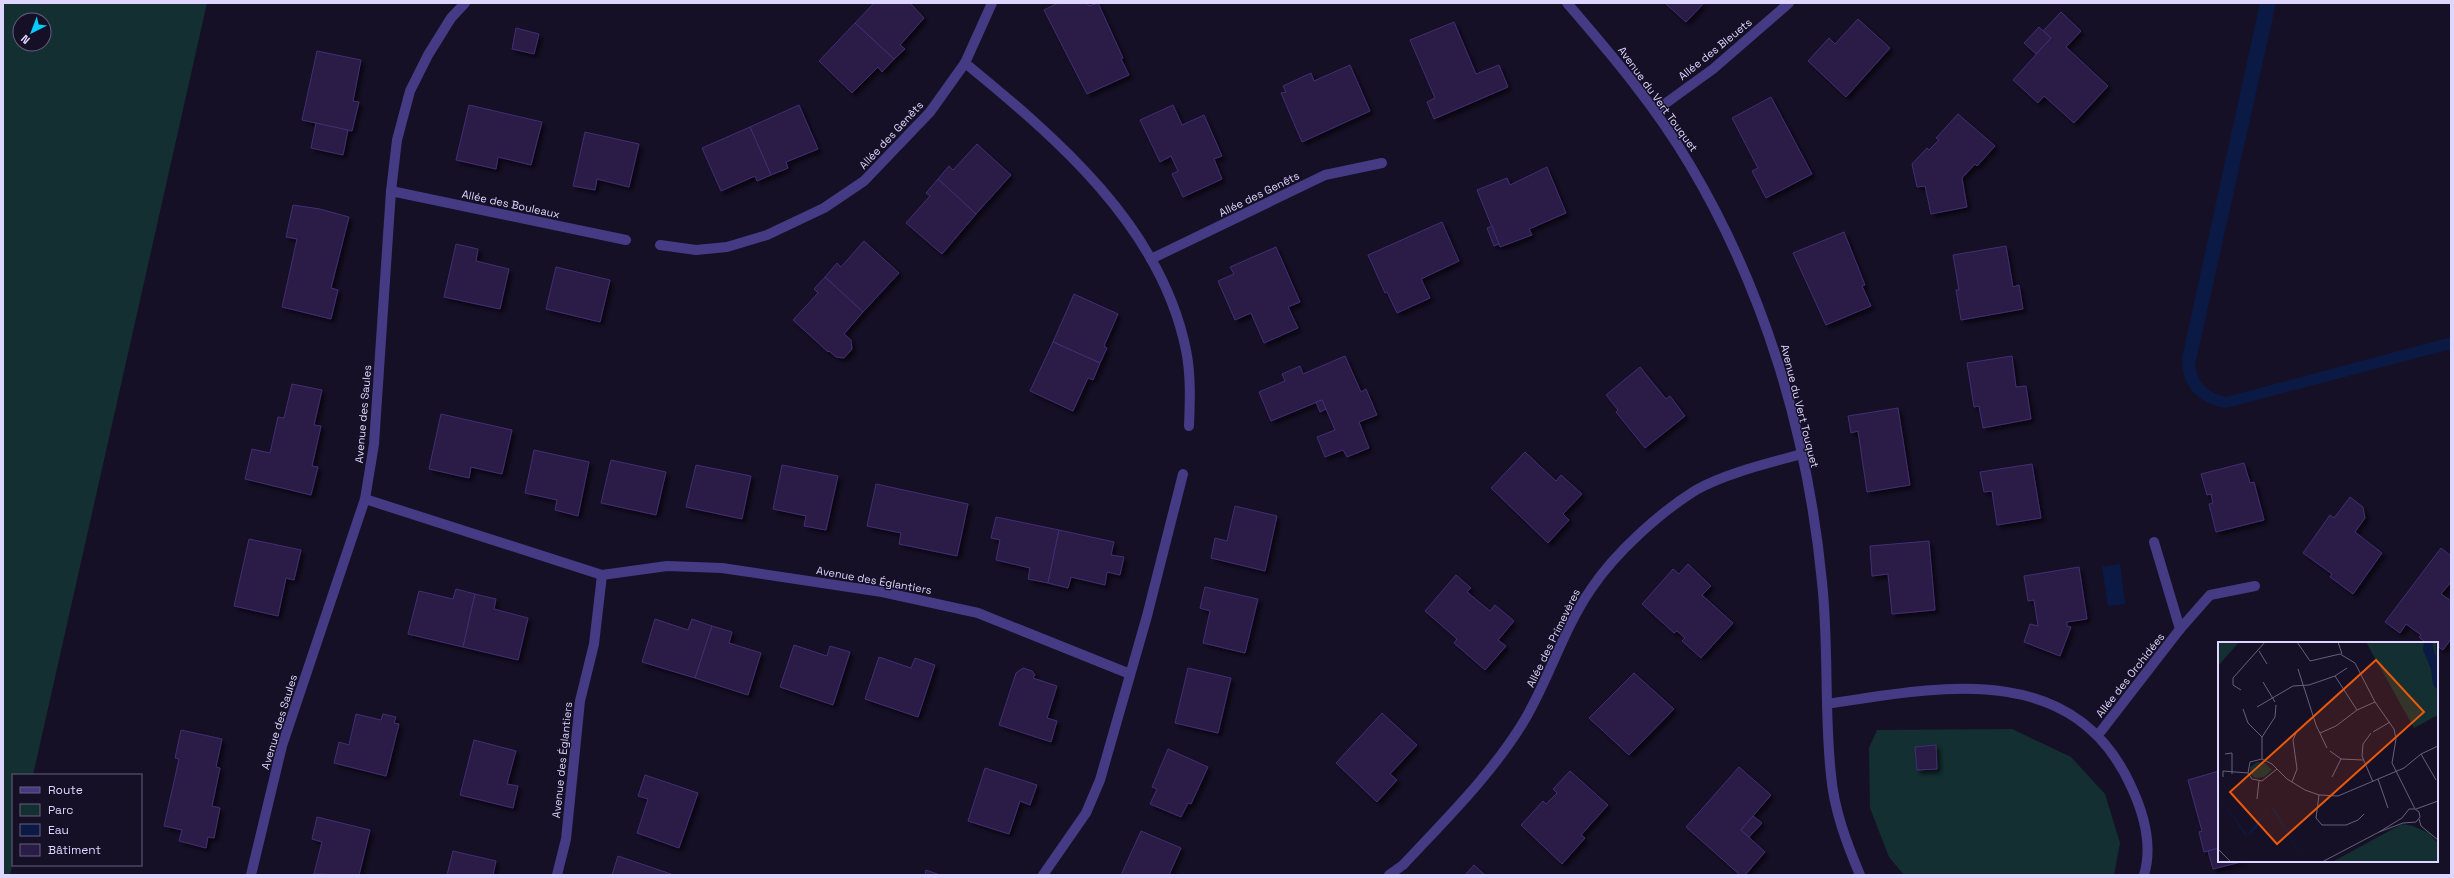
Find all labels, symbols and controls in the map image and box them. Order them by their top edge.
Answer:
north arrow [12,12,52,52]
street label: Allée des Bleuets [1675,15,1755,83]
text: N [18,32,33,47]
street label: Avenue du Vert Touquet [1615,44,1701,154]
street label: Allée des Genêts [856,98,926,172]
street label: Allée des Genêts [1216,168,1302,220]
street label: Allée des Bouleaux [461,187,562,221]
street label: Avenue du Vert Touquet [1778,343,1822,469]
street label: Avenue des Saules [352,364,374,464]
street label: Avenue des Églantiers [815,563,933,597]
street label: Allée des Primevères [1523,586,1583,690]
street label: Allée des Orchidées [2093,630,2168,720]
inset map [2218,642,2438,862]
street label: Avenue des Saules [258,673,300,771]
street label: Avenue des Églantiers [549,701,575,819]
legend [12,774,142,866]
text: Route [48,782,83,798]
text: Parc [48,802,73,818]
text: Eau [48,822,69,838]
text: Bâtiment [48,842,101,858]

